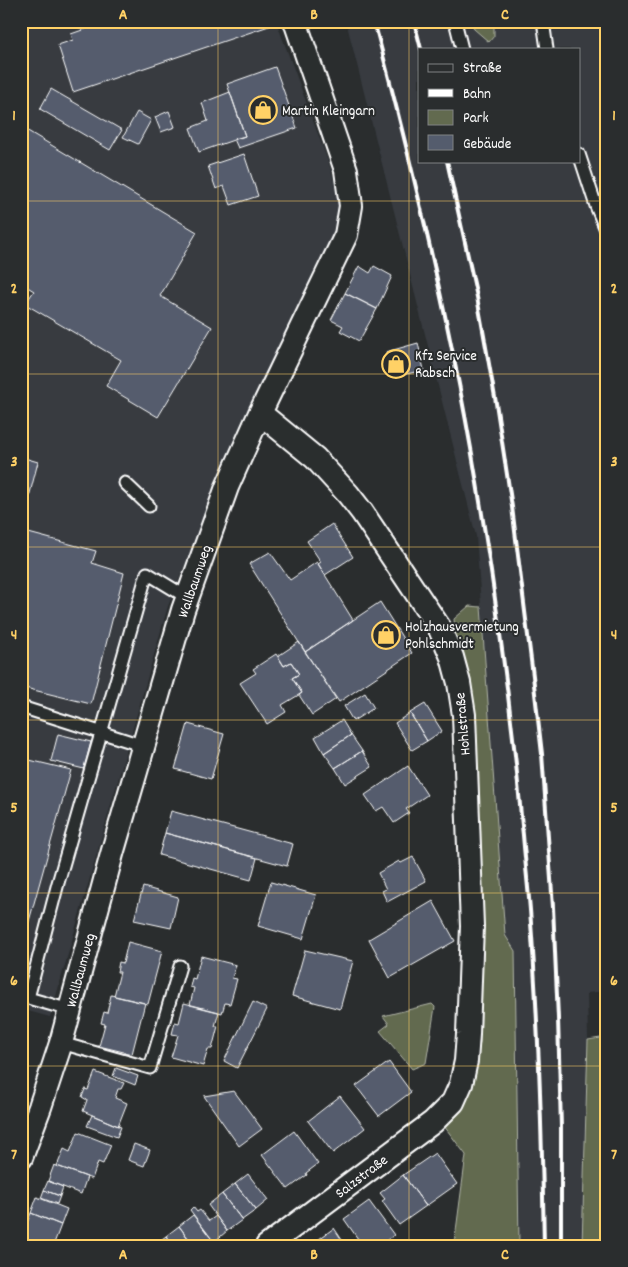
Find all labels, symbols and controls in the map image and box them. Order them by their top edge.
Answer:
text: A [119,4,128,27]
text: B [310,4,318,27]
text: C [501,4,509,27]
legend [418,48,580,162]
text: Straße [463,58,502,80]
text: Bahn [463,84,491,106]
shop icon: Martin Kleingarn [248,95,278,125]
place label: Martin Kleingarn [282,101,375,123]
text: 1 [12,105,16,128]
text: 1 [612,105,616,128]
text: Park [463,108,489,130]
text: Gebäude [463,134,512,156]
text: 2 [11,278,18,301]
text: 2 [611,278,618,301]
place label: Kfz Service Rabsch [415,346,477,385]
shop icon: Kfz Service Rabsch [381,349,411,379]
text: 3 [10,451,18,474]
text: 3 [610,451,618,474]
street label: Wallbaumweg [173,542,219,621]
place label: Holzhausvermietung Pohlschmidt [405,617,519,656]
shop icon: Holzhausvermietung Pohlschmidt [371,620,401,650]
text: 4 [11,624,17,647]
text: 4 [611,624,617,647]
street label: Hohlstraße [450,691,478,756]
text: 5 [10,797,18,820]
text: 5 [610,797,618,820]
street label: Wallbaumweg [61,931,102,1010]
text: 6 [10,970,18,993]
text: 6 [610,970,618,993]
text: 7 [11,1144,17,1167]
text: 7 [611,1144,617,1167]
street label: Salzstraße [331,1150,394,1205]
text: A [119,1244,128,1267]
text: B [310,1244,318,1267]
text: C [501,1244,509,1267]

